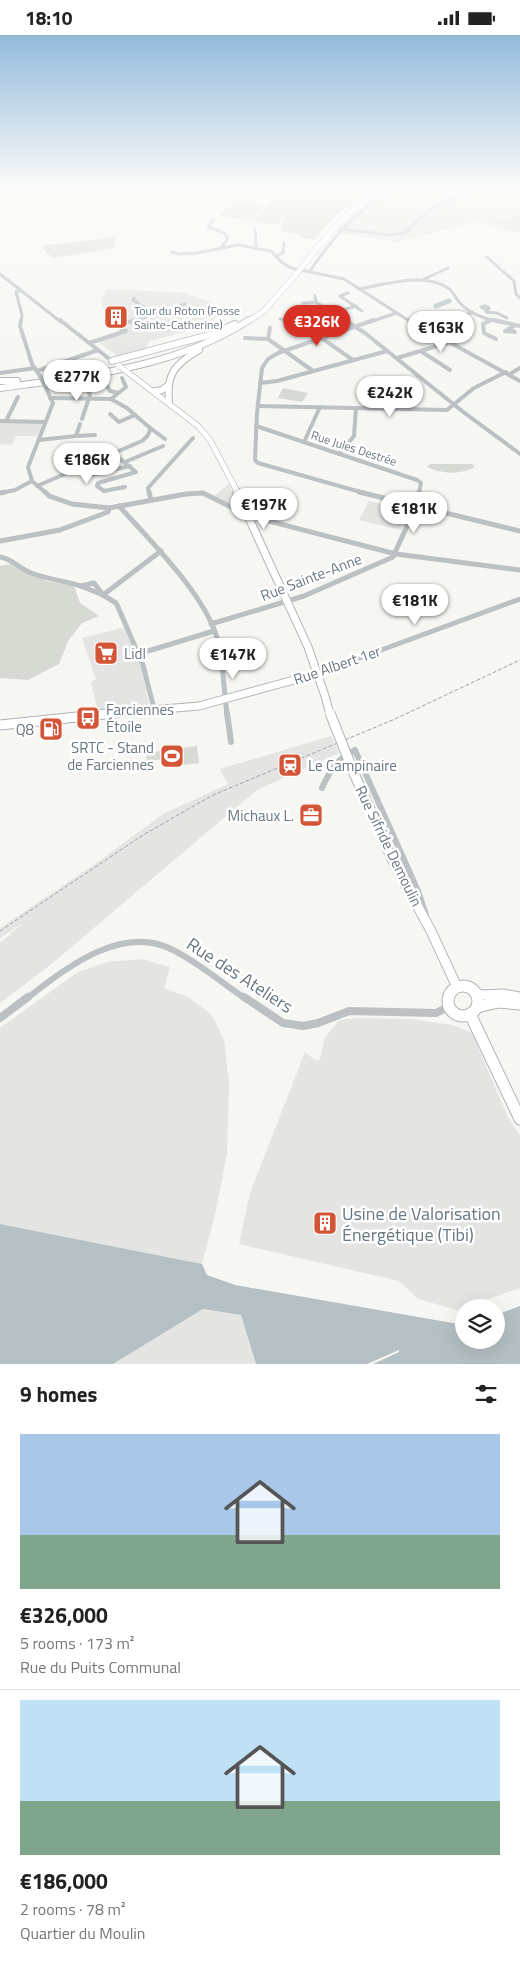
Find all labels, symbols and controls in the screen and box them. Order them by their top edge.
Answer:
text: 18:10 [25,3,72,32]
place label: Tour du Roton (Fosse Sainte-Catherine) [134,301,240,334]
building icon: Tour du Roton (Fosse Sainte-Catherine) [103,304,129,330]
pin: €326K [282,305,352,347]
text: €326K [294,309,340,333]
pin: €163K [406,311,476,353]
text: €163K [418,315,464,339]
pin: €277K [42,359,112,402]
text: €277K [54,364,100,388]
pin: €242K [355,375,425,418]
text: €242K [367,380,413,404]
street label: Rue Jules Destrée [309,425,399,471]
pin: €186K [52,443,122,485]
text: €186K [64,447,110,471]
pin: €197K [229,487,299,530]
pin: €181K [379,491,449,534]
text: €197K [241,492,287,516]
text: €181K [391,496,437,520]
street label: Rue Sainte-Anne [257,547,365,607]
pin: €181K [380,583,450,626]
text: €181K [392,588,438,612]
pin: €147K [198,637,268,680]
street label: Rue Albert 1er [290,639,384,691]
supermarket icon: Lidl [93,640,119,666]
place label: Lidl [124,642,146,665]
text: €147K [210,642,256,666]
place label: Farciennes Étoile [106,698,174,738]
bus stop icon: Farciennes Étoile [75,705,101,731]
fuel station icon: Q8 [38,716,64,742]
place label: Q8 [16,718,34,741]
place label: SRTC - Stand de Farciennes [67,736,154,776]
sports icon: SRTC - Stand de Farciennes [159,743,185,769]
station icon: Le Campinaire [277,752,303,778]
place label: Le Campinaire [308,754,397,777]
street label: Rue Sifride Demoulin [350,782,428,910]
office icon: Michaux L. [298,802,324,828]
place label: Michaux L. [228,804,294,827]
street label: Rue des Ateliers [181,930,299,1020]
place label: Usine de Valorisation Énergétique (Tibi) [342,1200,501,1248]
building icon: Usine de Valorisation Énergétique (Tibi) [312,1210,338,1236]
map controls [455,1299,505,1349]
button: layers [455,1299,505,1349]
text: 9 homes [20,1378,97,1410]
icon: filters [472,1380,500,1408]
icon: home [215,1467,305,1557]
text: €326,000 [20,1599,108,1631]
text: 5 rooms · 173 m² [20,1631,134,1655]
text: Rue du Puits Communal [20,1655,181,1679]
icon: home [215,1732,305,1822]
text: €186,000 [20,1865,108,1897]
text: 2 rooms · 78 m² [20,1897,125,1921]
text: Quartier du Moulin [20,1921,145,1945]

